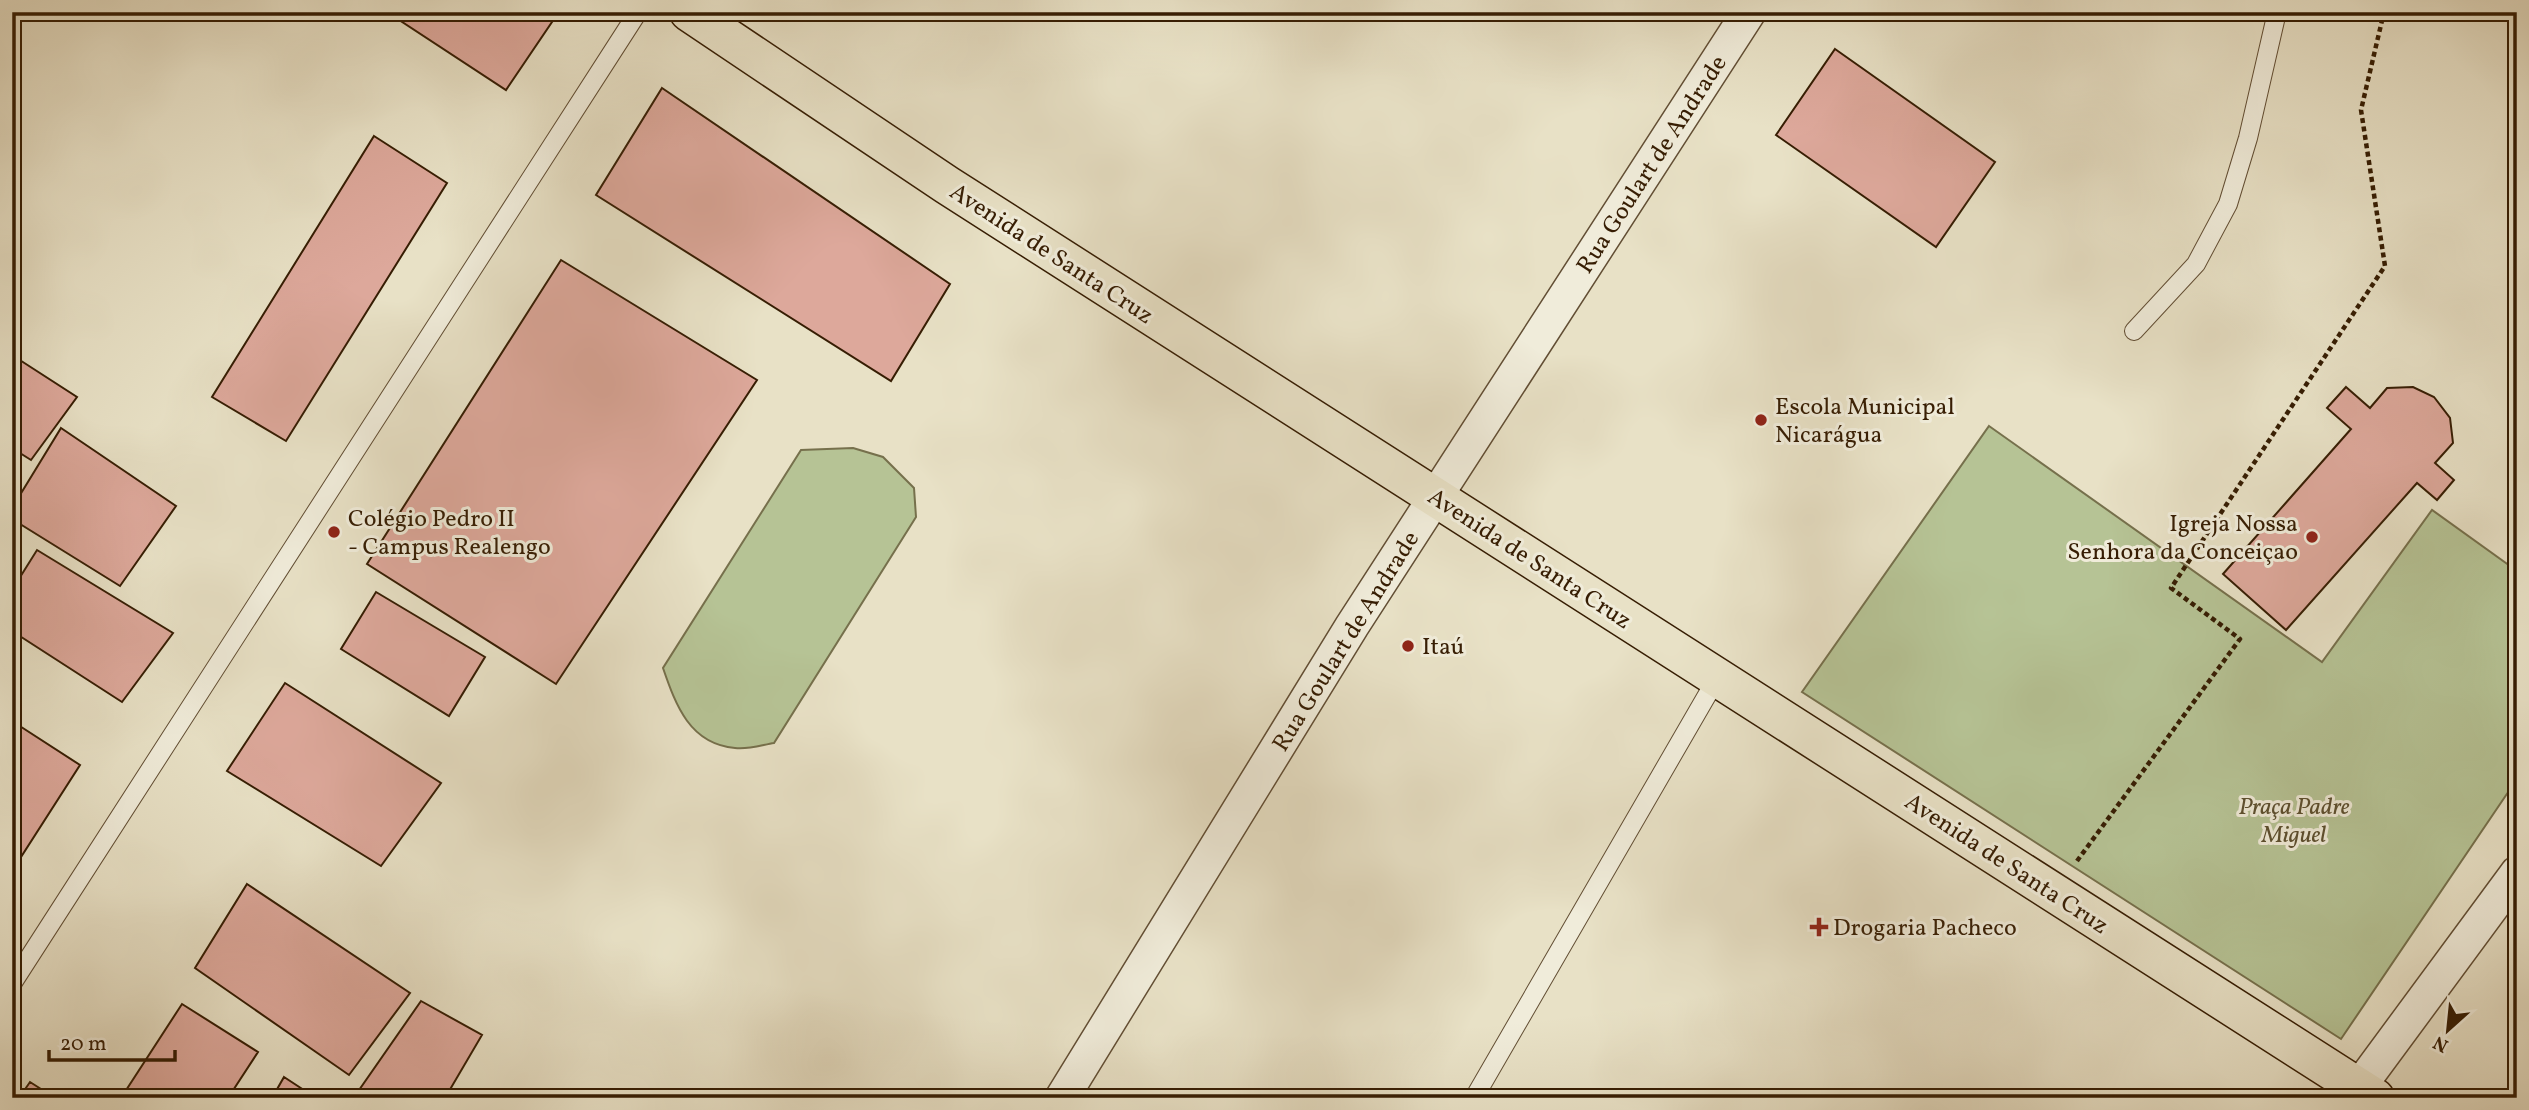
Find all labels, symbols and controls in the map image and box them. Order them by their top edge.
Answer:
street label: Rua Goulart de Andrade [1569,49,1736,281]
street label: Avenida de Santa Cruz [942,176,1159,333]
place label: Escola Municipal Nicarágua [1775,391,1955,453]
marker: Escola Municipal Nicarágua [1753,412,1769,428]
street label: Avenida de Santa Cruz [1420,481,1637,638]
place label: Colégio Pedro II - Campus Realengo [348,503,551,565]
place label: Igreja Nossa Senhora da Conceiçao [2067,508,2298,570]
marker: Colégio Pedro II - Campus Realengo [326,524,342,540]
street label: Rua Goulart de Andrade [1265,525,1429,759]
marker: Igreja Nossa Senhora da Conceiçao [2304,529,2320,545]
place label: Itaú [1422,631,1464,665]
marker: Itaú [1400,638,1416,654]
street label: Avenida de Santa Cruz [1897,786,2114,943]
park label: Praça Padre Miguel [2238,791,2350,853]
place label: Drogaria Pacheco [1833,912,2017,946]
marker: Drogaria Pacheco [1811,919,1827,935]
north arrow [2414,995,2484,1064]
scale bar [49,1019,175,1063]
text: N [2429,1029,2453,1058]
text: 20 m [60,1030,106,1059]

